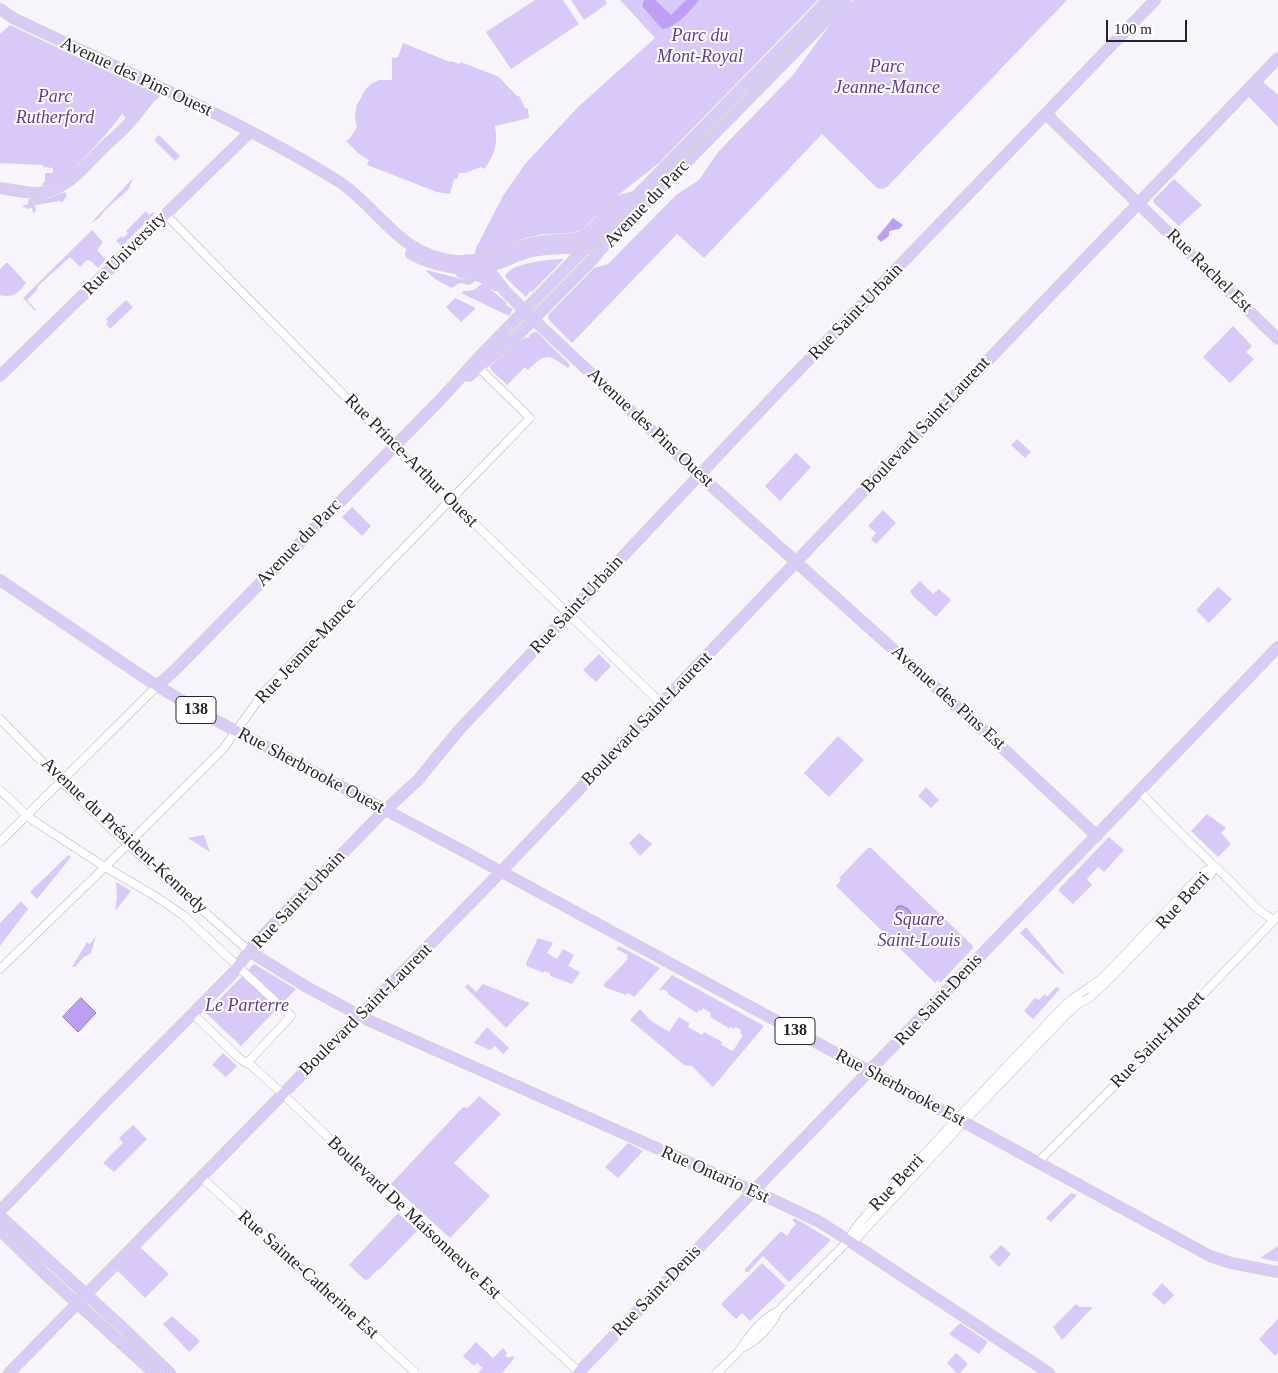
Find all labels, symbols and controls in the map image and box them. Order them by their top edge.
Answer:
scale bar [1108,10,1189,42]
text: 100 m [1114,21,1152,37]
park label: Parc du Mont-Royal [652,25,748,68]
street label: Avenue des Pins Ouest [46,27,226,127]
park label: Parc Jeanne-Mance [826,56,948,98]
park label: Parc Rutherford [9,86,101,128]
street label: Avenue du Parc [595,150,699,258]
street label: Rue University [75,204,175,304]
street label: Rue Rachel Est [1157,221,1261,321]
street label: Rue Saint-Urbain [799,253,913,371]
street label: Boulevard Saint-Laurent [848,343,1004,507]
street label: Avenue des Pins Ouest [574,356,726,500]
street label: Rue Prince-Arthur Ouest [332,382,490,540]
street label: Avenue du Parc [247,489,351,597]
street label: Rue Saint-Urbain [521,546,633,664]
street label: Rue Jeanne-Mance [244,586,368,716]
street label: Avenue des Pins Est [880,635,1016,761]
street label: Boulevard Saint-Laurent [568,638,726,800]
road number: 138 [176,696,216,724]
street label: Rue Sherbrooke Ouest [223,718,399,824]
street label: Avenue du Président-Kennedy [25,742,223,930]
street label: Rue Saint-Urbain [243,841,355,959]
street label: Rue Berri [1149,865,1217,937]
park label: Square Saint-Louis [872,909,966,952]
street label: Boulevard Saint-Laurent [286,930,446,1090]
street label: Rue Saint-Denis [886,944,992,1056]
street label: Rue Saint-Hubert [1100,981,1216,1099]
park label: Le Parterre [201,995,293,1017]
road number: 138 [775,1018,815,1044]
street label: Rue Sherbrooke Est [823,1040,977,1136]
street label: Boulevard De Maisonneuve Est [313,1123,515,1313]
street label: Rue Ontario Est [652,1139,778,1211]
street label: Rue Berri [863,1147,931,1219]
street label: Rue Sainte-Catherine Est [224,1198,392,1352]
street label: Rue Saint-Denis [603,1236,711,1346]

